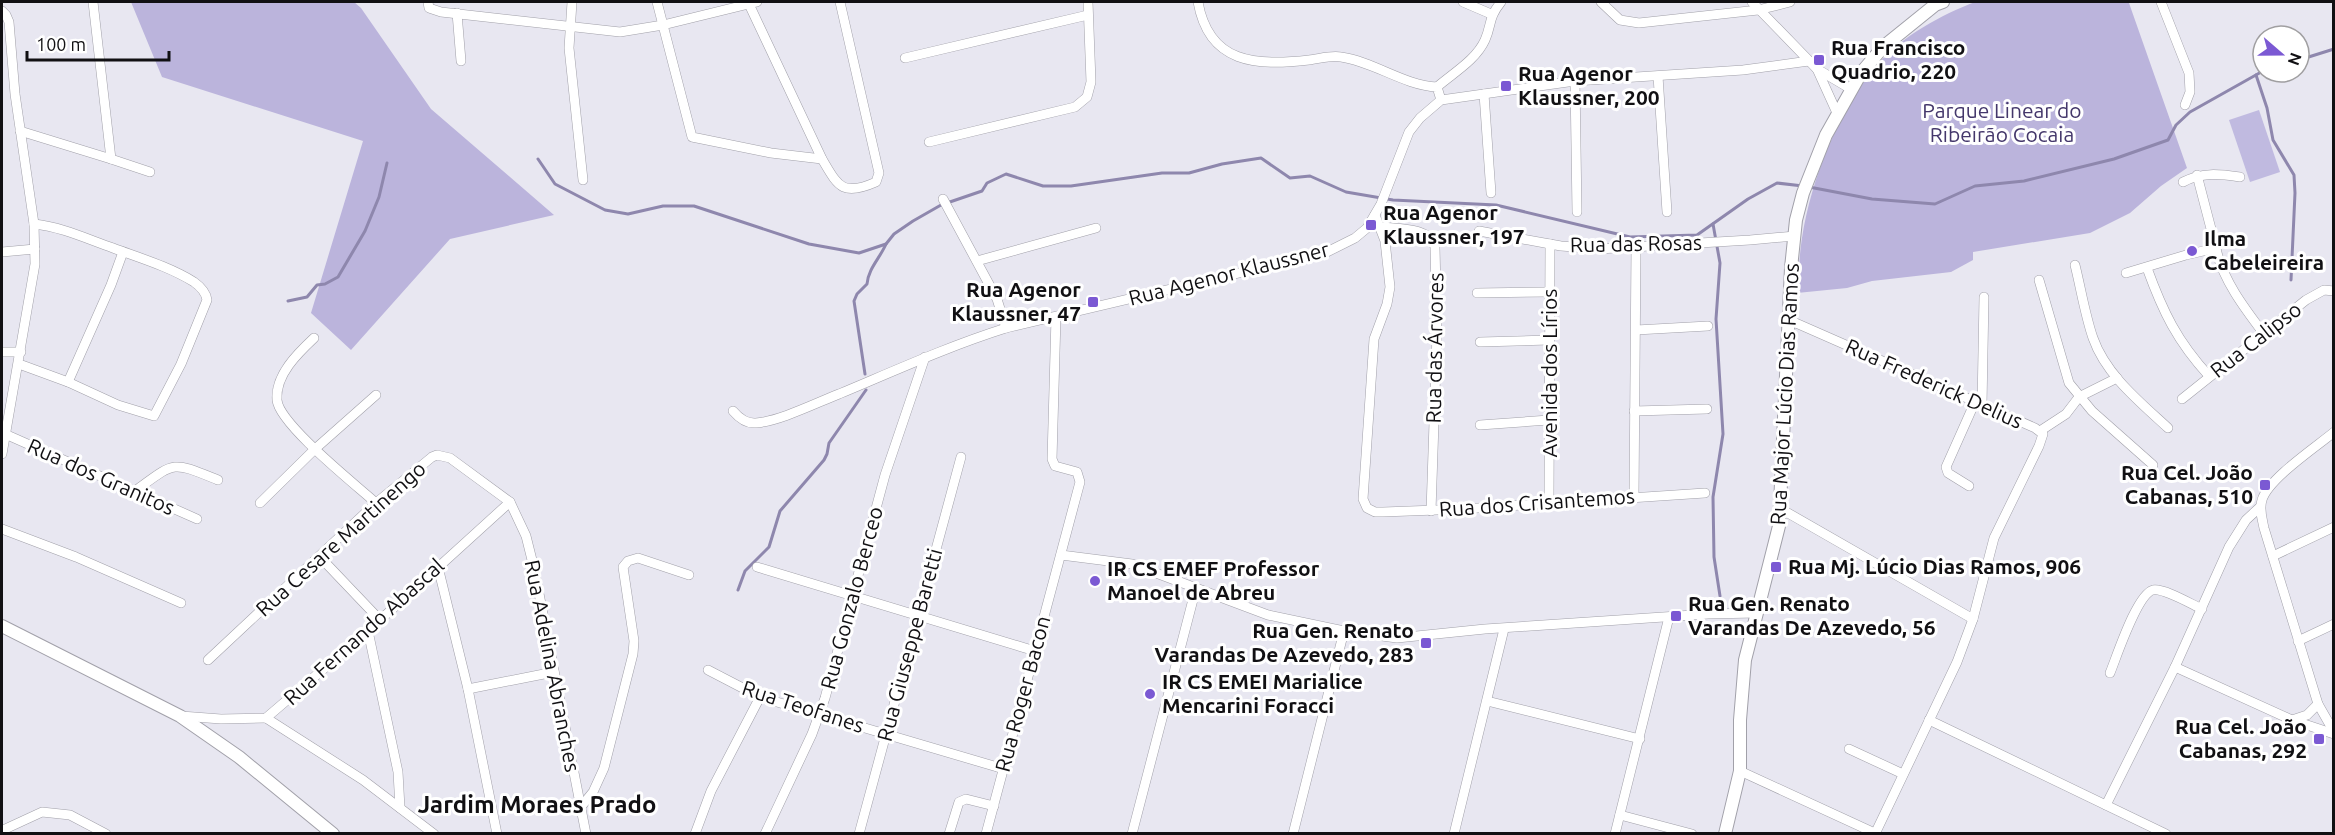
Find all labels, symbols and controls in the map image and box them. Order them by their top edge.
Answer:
scale bar [27,24,170,62]
north arrow [2251,24,2311,84]
text: 100 m [36,34,86,54]
place label: Rua Francisco Quadrio, 220 [1831,35,1965,83]
text: N [2285,50,2306,68]
marker: Rua Francisco Quadrio, 220 [1812,53,1826,67]
place label: Rua Agenor Klaussner, 200 [1518,61,1660,109]
marker: Rua Agenor Klaussner, 200 [1499,79,1513,93]
park label: Parque Linear do Ribeirão Cocaia [1922,98,2082,146]
place label: Rua Agenor Klaussner, 197 [1383,200,1525,248]
marker: Rua Agenor Klaussner, 197 [1364,218,1378,232]
place label: Ilma Cabeleireira [2204,226,2324,274]
street label: Rua das Rosas [1570,230,1702,256]
street label: Rua Agenor Klaussner [1126,236,1332,310]
marker: Ilma Cabeleireira [2185,244,2199,258]
street label: Rua Major Lúcio Dias Ramos [1765,262,1803,526]
street label: Rua das Árvores [1421,272,1447,424]
place label: Rua Agenor Klaussner, 47 [951,277,1081,325]
street label: Avenida dos Lírios [1537,289,1561,457]
marker: Rua Agenor Klaussner, 47 [1086,295,1100,309]
street label: Rua Calipso [2205,296,2306,382]
street label: Rua Frederick Delius [1842,333,2027,433]
street label: Rua dos Granitos [24,433,179,519]
street label: Rua Cesare Martinengo [251,456,430,621]
place label: Rua Cel. João Cabanas, 510 [2121,460,2253,508]
marker: Rua Cel. João Cabanas, 510 [2258,478,2272,492]
street label: Rua dos Crisantemos [1438,483,1636,521]
street label: Rua Gonzalo Berceo [815,504,887,692]
street label: Rua Giuseppe Baretti [872,546,946,744]
street label: Rua Fernando Abascal [278,553,448,710]
place label: Rua Mj. Lúcio Dias Ramos, 906 [1788,554,2081,578]
place label: IR CS EMEF Professor Manoel de Abreu [1107,556,1320,604]
street label: Rua Adelina Abranches [521,558,585,774]
marker: Rua Mj. Lúcio Dias Ramos, 906 [1769,560,1783,574]
marker: IR CS EMEF Professor Manoel de Abreu [1088,574,1102,588]
place label: Rua Gen. Renato Varandas De Azevedo, 56 [1688,591,1936,639]
marker: Rua Gen. Renato Varandas De Azevedo, 56 [1669,609,1683,623]
street label: Rua Roger Bacon [990,613,1054,774]
place label: Rua Gen. Renato Varandas De Azevedo, 283 [1155,618,1414,666]
marker: Rua Gen. Renato Varandas De Azevedo, 283 [1419,636,1433,650]
place label: IR CS EMEI Marialice Mencarini Foracci [1162,669,1363,717]
street label: Rua Teofanes [739,675,867,737]
marker: IR CS EMEI Marialice Mencarini Foracci [1143,687,1157,701]
place label: Rua Cel. João Cabanas, 292 [2175,714,2307,762]
marker: Rua Cel. João Cabanas, 292 [2312,732,2326,746]
district label: Jardim Moraes Prado [418,791,656,818]

